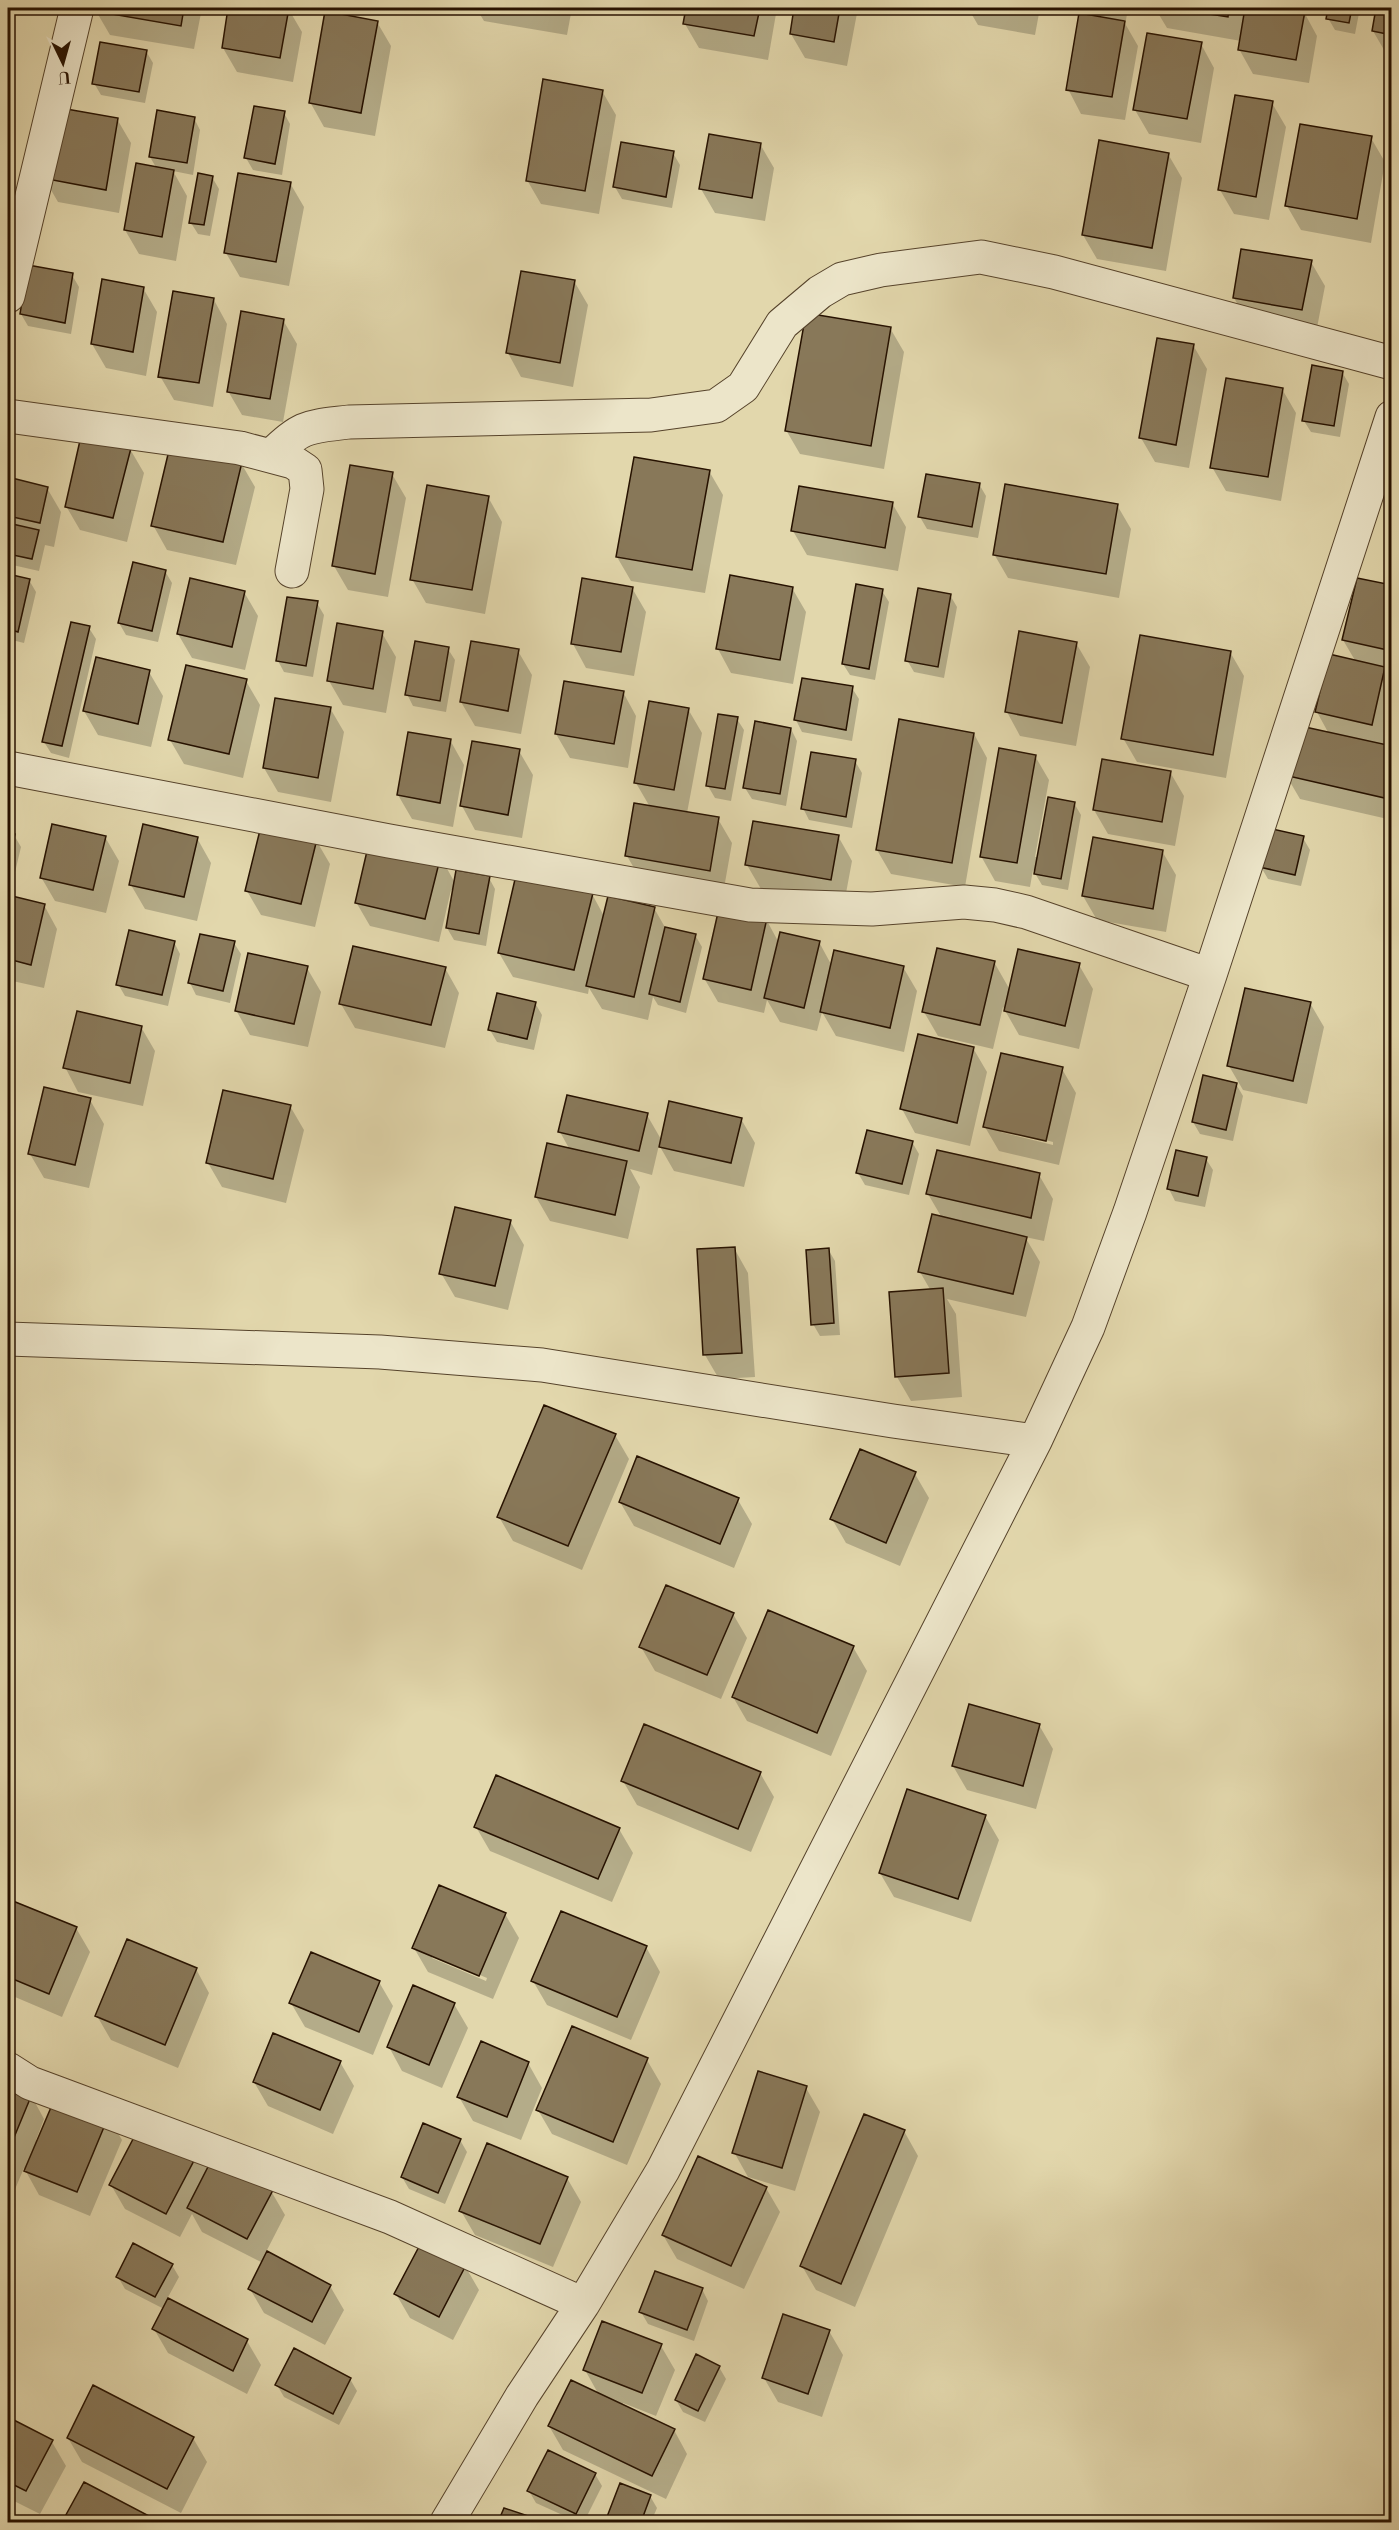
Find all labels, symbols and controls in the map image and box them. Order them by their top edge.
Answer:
north arrow [33,33,93,93]
text: U [57,66,71,88]

